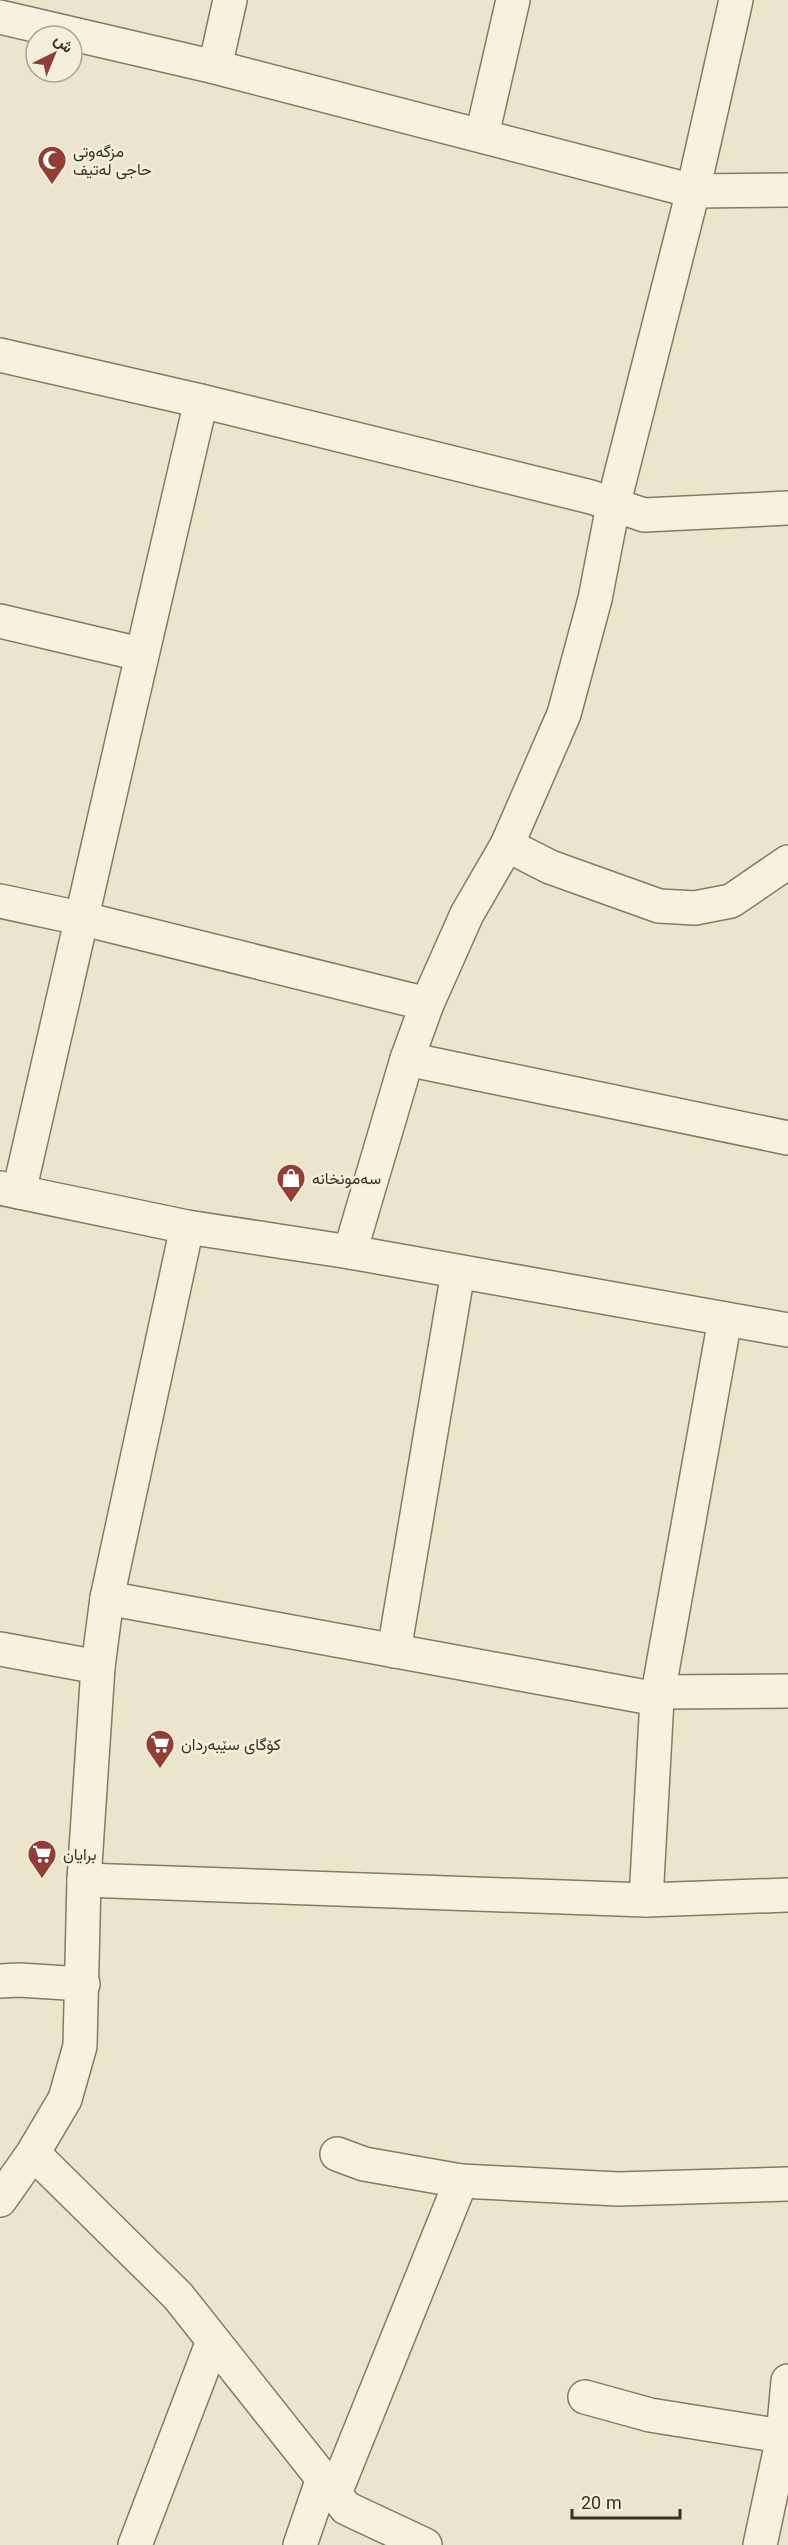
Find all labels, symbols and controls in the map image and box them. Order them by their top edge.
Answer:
north arrow [24,24,84,84]
text: ش [47,29,78,61]
place label: مزگەوتی حاجی لەتیف [73,141,152,184]
mosque icon: مزگەوتی حاجی لەتیف [36,144,68,186]
shop icon: سەمونخانە [275,1162,307,1204]
place label: سەمونخانە [312,1168,381,1193]
supermarket icon: کۆگای سێبەردان [144,1728,176,1770]
place label: کۆگای سێبەردان [181,1734,281,1759]
supermarket icon: برايان [26,1838,58,1880]
place label: برايان [63,1844,97,1869]
scale bar [572,2482,680,2520]
text: 20 m [581,2491,622,2519]

